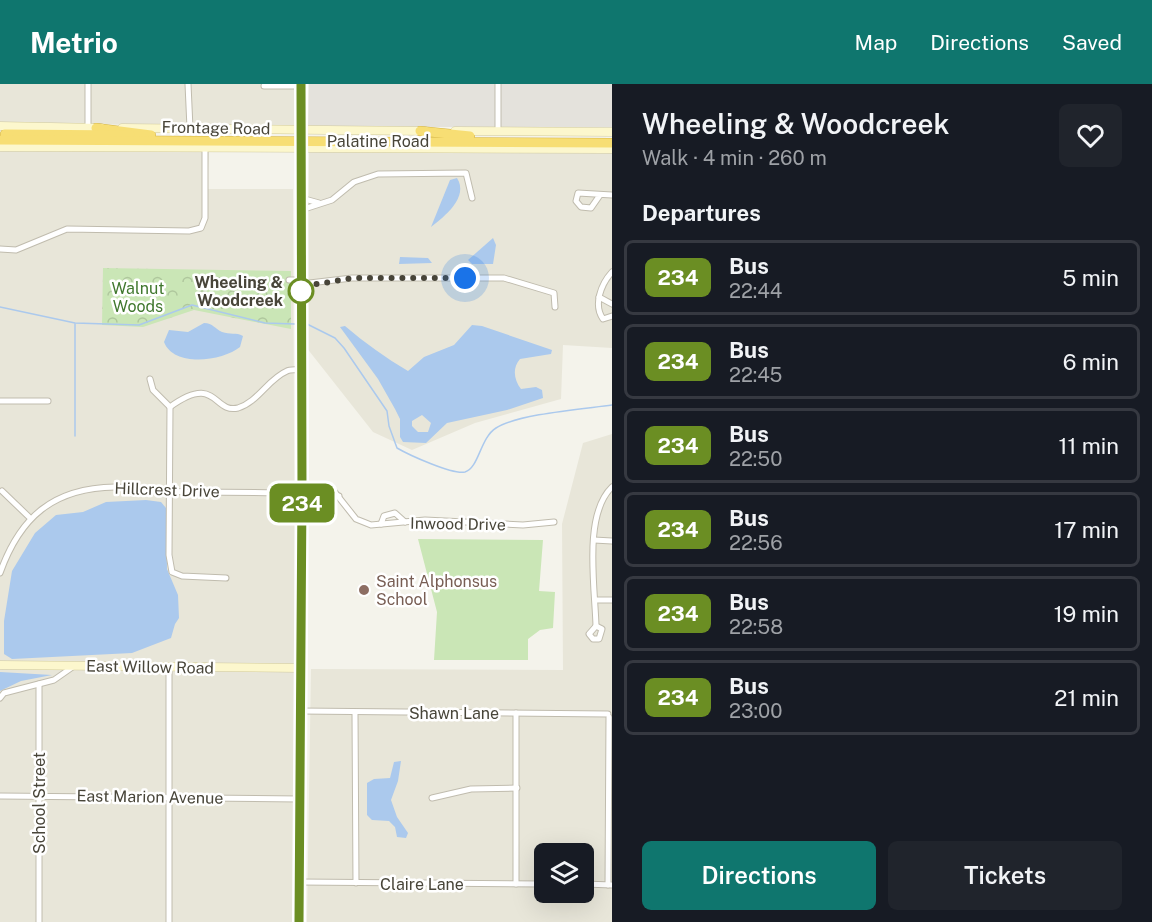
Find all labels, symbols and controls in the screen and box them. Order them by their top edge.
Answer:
text: Metrio [30,26,118,59]
text: Map [855,30,897,55]
text: Directions [930,30,1029,55]
text: Saved [1062,30,1122,55]
button: heart [1059,104,1122,167]
text: Wheeling & Woodcreek [642,107,950,140]
street label: Frontage Road [161,118,271,138]
street label: Palatine Road [327,132,429,151]
text: Walk · 4 min · 260 m [642,146,827,170]
text: Departures [642,200,761,226]
text: Bus [729,253,769,279]
your location [450,263,480,293]
text: 234 [657,265,699,290]
text: 5 min [1062,265,1119,291]
place label: Wheeling & Woodcreek [194,273,283,310]
marker: Wheeling & Woodcreek [288,278,314,304]
park label: Walnut Woods [112,279,164,316]
text: 22:44 [729,279,782,303]
text: Bus [729,337,769,363]
text: 234 [657,349,699,374]
text: 6 min [1063,349,1119,375]
text: 22:45 [729,363,782,387]
text: Bus [729,421,769,447]
text: 234 [657,433,699,458]
text: 11 min [1058,433,1119,459]
text: 22:50 [729,447,782,471]
street label: Hillcrest Drive [114,479,220,501]
line badge: 234 [268,484,336,522]
text: 234 [281,491,323,516]
text: Bus [729,505,769,531]
street label: Inwood Drive [410,514,506,534]
text: 234 [657,517,699,542]
text: 17 min [1054,517,1119,543]
text: 22:56 [729,531,783,555]
place label: Saint Alphonsus School [376,572,497,609]
marker: Saint Alphonsus School [357,583,371,597]
text: Bus [729,589,769,615]
text: 234 [657,601,699,626]
text: 19 min [1054,601,1119,627]
text: 22:58 [729,615,783,639]
street label: East Willow Road [86,656,214,678]
text: Bus [729,673,769,699]
text: 234 [657,685,699,710]
text: 21 min [1054,685,1119,711]
text: 23:00 [729,699,782,723]
street label: Shawn Lane [409,704,499,723]
street label: School Street [30,752,49,854]
street label: East Marion Avenue [76,786,224,808]
button: Directions [642,841,876,910]
button: Tickets [888,841,1122,910]
map controls [534,843,594,903]
button: layers [534,843,594,903]
street label: Claire Lane [380,875,464,894]

